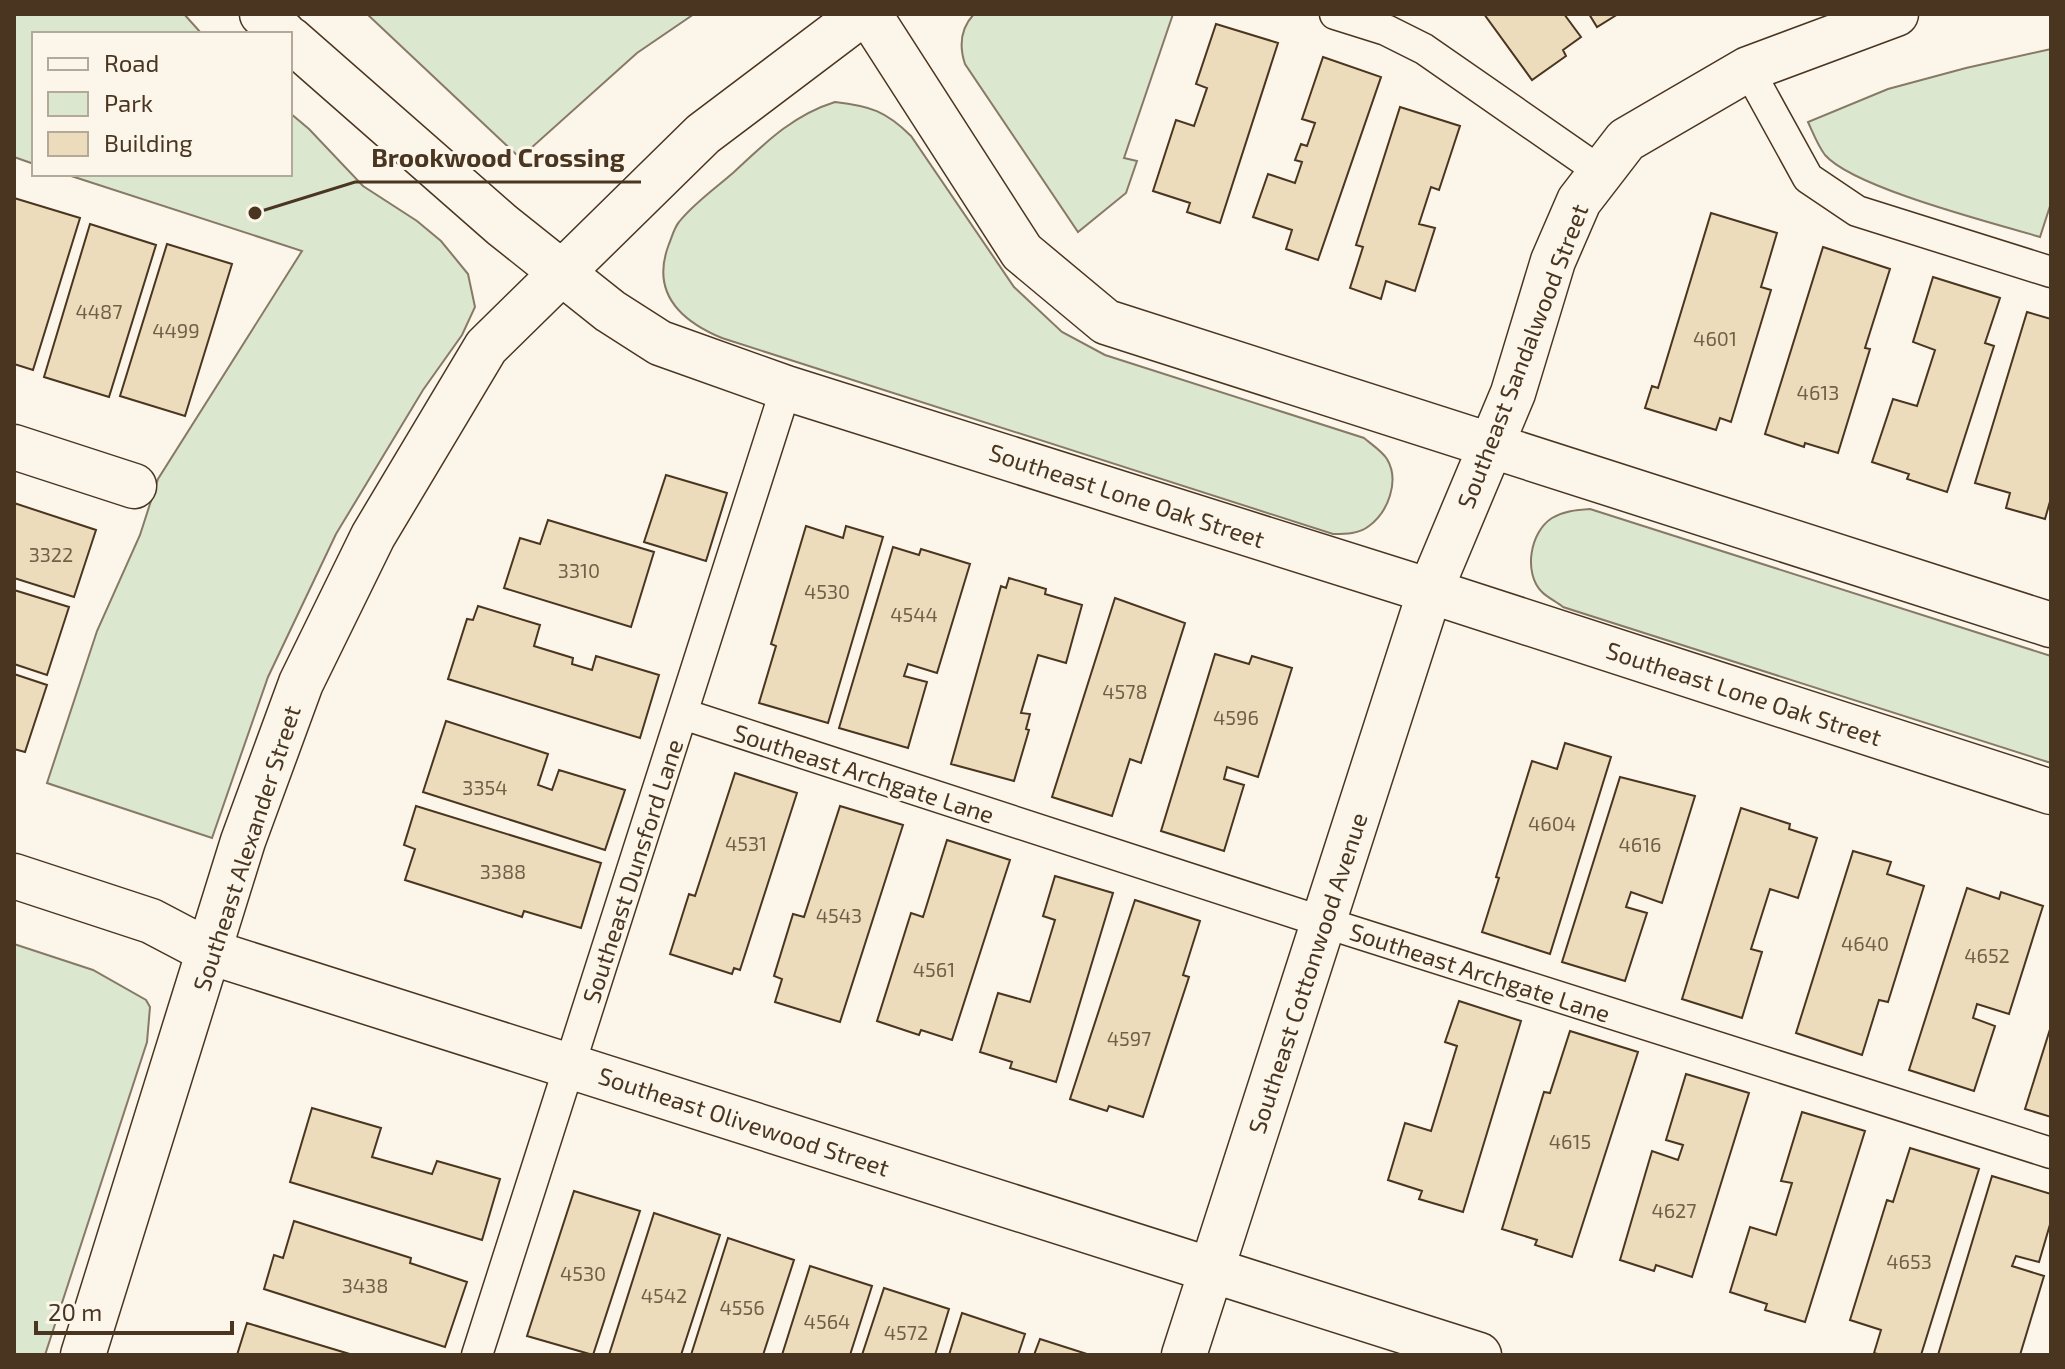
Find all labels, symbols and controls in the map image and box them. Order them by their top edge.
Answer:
legend [32,32,292,176]
text: Road [104,48,159,77]
text: Park [104,88,153,117]
text: Building [104,128,193,157]
callout: Brookwood Crossing [355,132,641,182]
text: Brookwood Crossing [371,141,625,172]
street label: Southeast Sandalwood Street [1450,200,1594,512]
house number: 4487 [76,299,122,323]
house number: 4499 [152,318,200,342]
house number: 4601 [1693,326,1737,350]
house number: 4613 [1797,380,1839,404]
street label: Southeast Lone Oak Street [986,437,1268,553]
house number: 3322 [29,542,73,566]
house number: 3310 [558,558,600,582]
house number: 4530 [804,579,850,603]
house number: 4544 [890,602,938,626]
street label: Southeast Lone Oak Street [1603,635,1885,751]
house number: 4578 [1102,679,1148,703]
street label: Southeast Alexander Street [186,702,306,994]
house number: 4596 [1213,705,1259,729]
street label: Southeast Archgate Lane [730,717,998,829]
street label: Southeast Dunsford Lane [576,735,688,1007]
house number: 3354 [462,775,508,799]
street label: Southeast Cottonwood Avenue [1241,809,1373,1137]
house number: 4604 [1528,811,1576,835]
house number: 4531 [725,831,767,855]
house number: 4616 [1618,832,1662,856]
house number: 3388 [480,859,526,883]
house number: 4543 [816,903,862,927]
street label: Southeast Archgate Lane [1346,916,1614,1028]
house number: 4640 [1841,931,1889,955]
house number: 4652 [1964,943,2010,967]
house number: 4561 [913,957,955,981]
house number: 4597 [1107,1026,1151,1050]
street label: Southeast Olivewood Street [595,1060,893,1182]
house number: 4615 [1549,1129,1591,1153]
house number: 4627 [1651,1198,1697,1222]
house number: 4653 [1886,1249,1932,1273]
house number: 4530 [560,1261,606,1285]
house number: 3438 [342,1273,388,1297]
house number: 4542 [641,1283,687,1307]
scale bar [36,1285,232,1335]
house number: 4556 [719,1295,765,1319]
text: 20 m [48,1297,102,1326]
house number: 4564 [804,1309,850,1333]
house number: 4572 [884,1320,928,1344]

